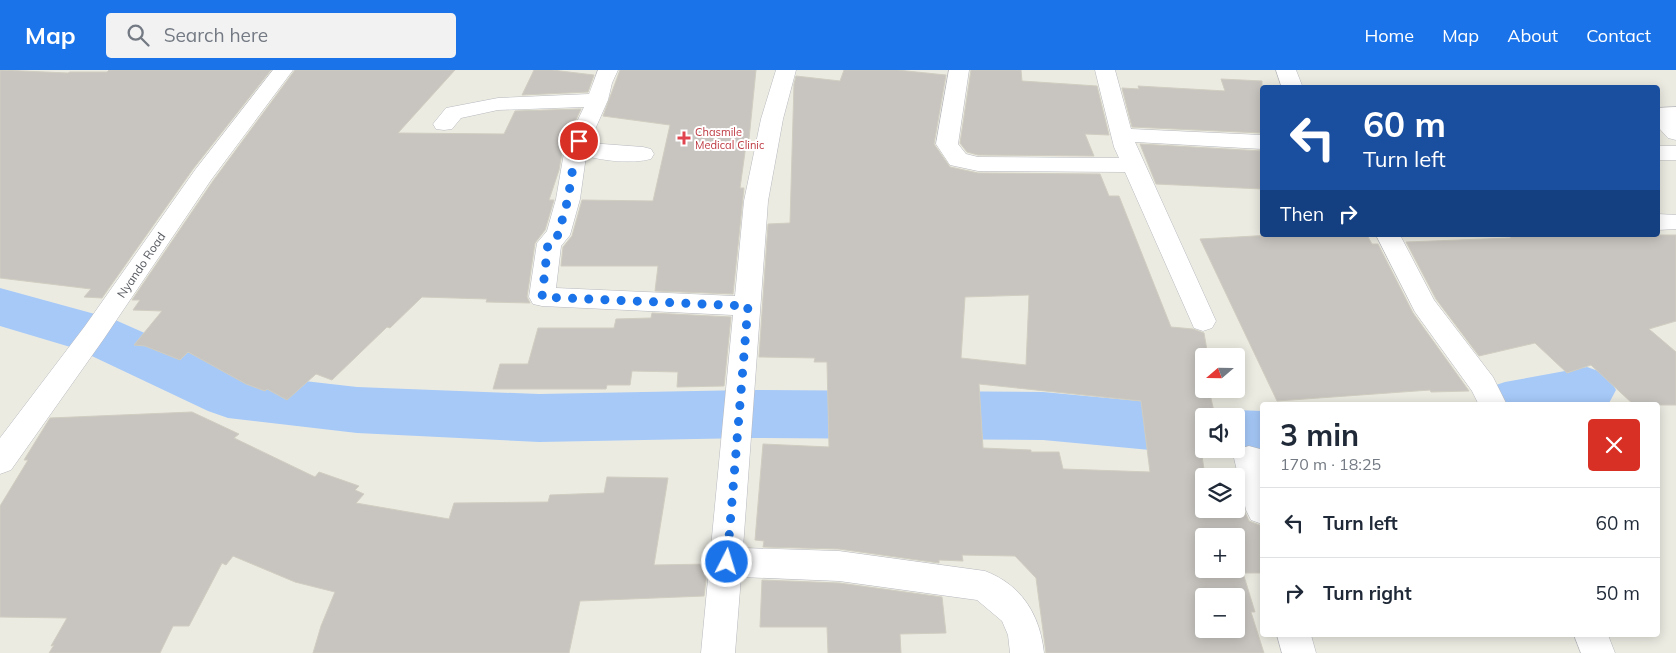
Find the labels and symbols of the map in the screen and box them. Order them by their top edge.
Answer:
pin [558,120,600,162]
place label: Chasmile Medical Clinic [695,125,765,152]
marker: Chasmile Medical Clinic [677,131,691,145]
street label: Nyando Road [114,229,168,301]
north arrow [1195,348,1245,398]
position arrow [700,535,752,587]

